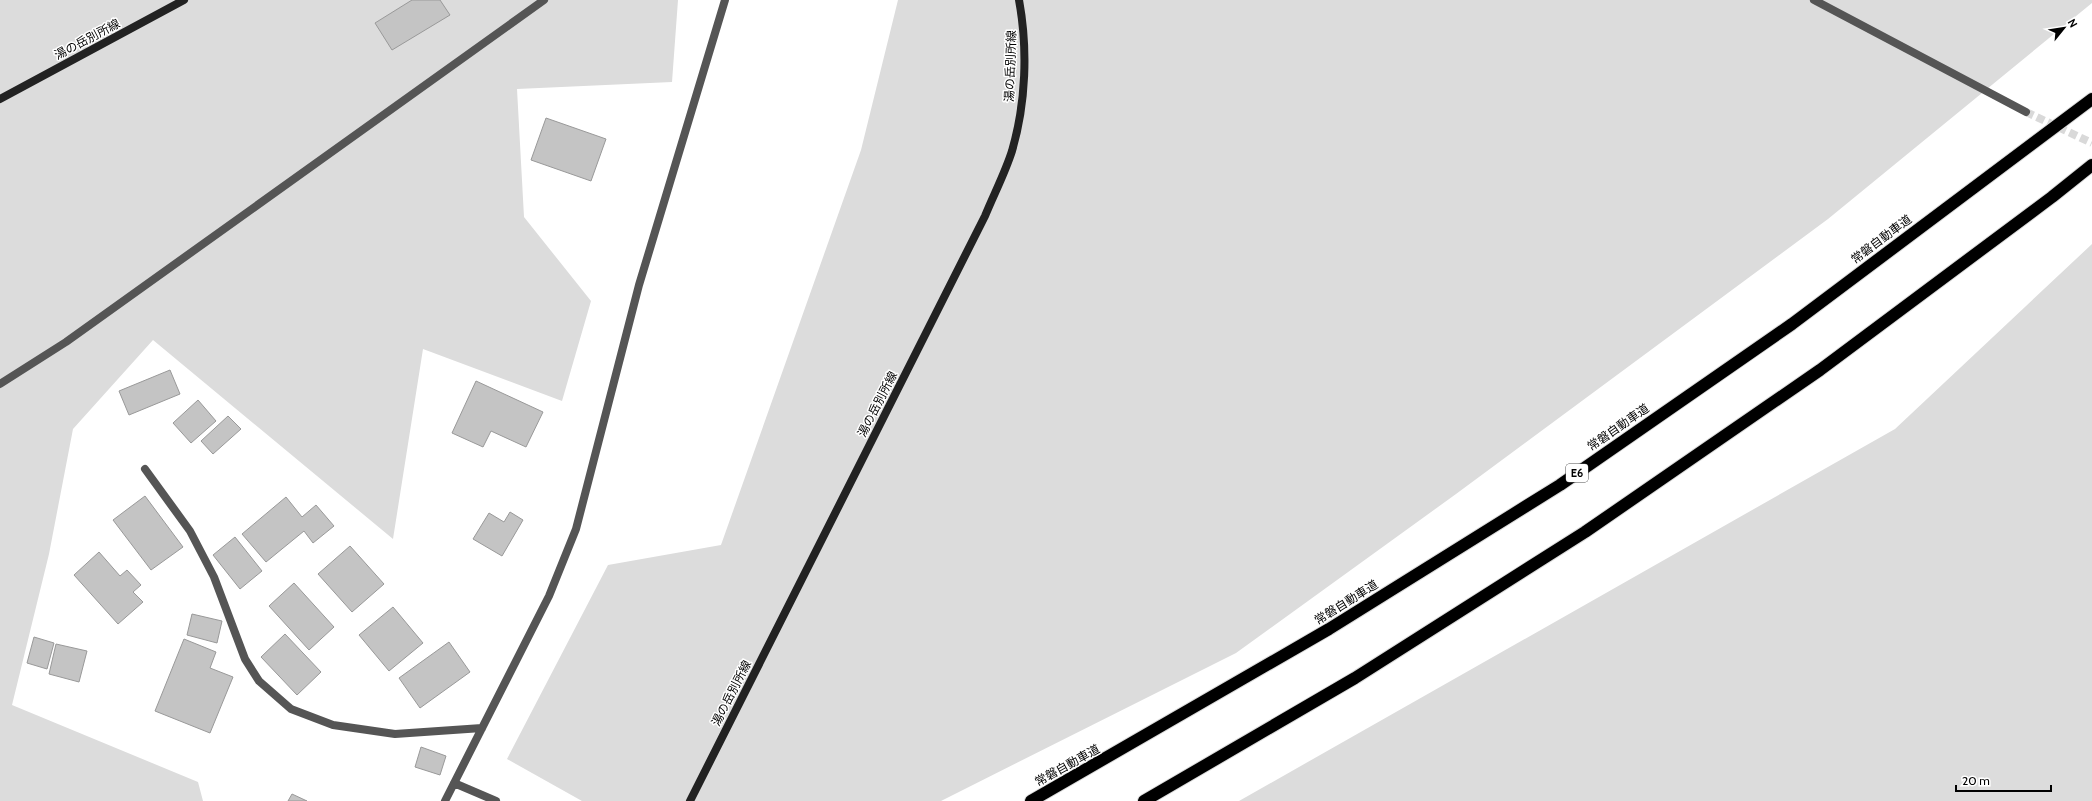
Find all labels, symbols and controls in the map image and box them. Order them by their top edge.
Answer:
north arrow [2044,8,2084,48]
street label: 湯の岳別所線 [52,15,122,63]
text: N [2065,16,2081,30]
street label: 湯の岳別所線 [1001,30,1019,102]
street label: 常磐自動車道 [1848,211,1914,267]
street label: 湯の岳別所線 [854,369,900,439]
street label: 常磐自動車道 [1584,400,1652,454]
road number: E6 [1566,464,1588,482]
street label: 常磐自動車道 [1311,577,1381,627]
street label: 湯の岳別所線 [708,658,754,728]
street label: 常磐自動車道 [1032,741,1102,789]
scale bar [1956,767,2051,793]
text: 20 m [1962,773,1990,788]

